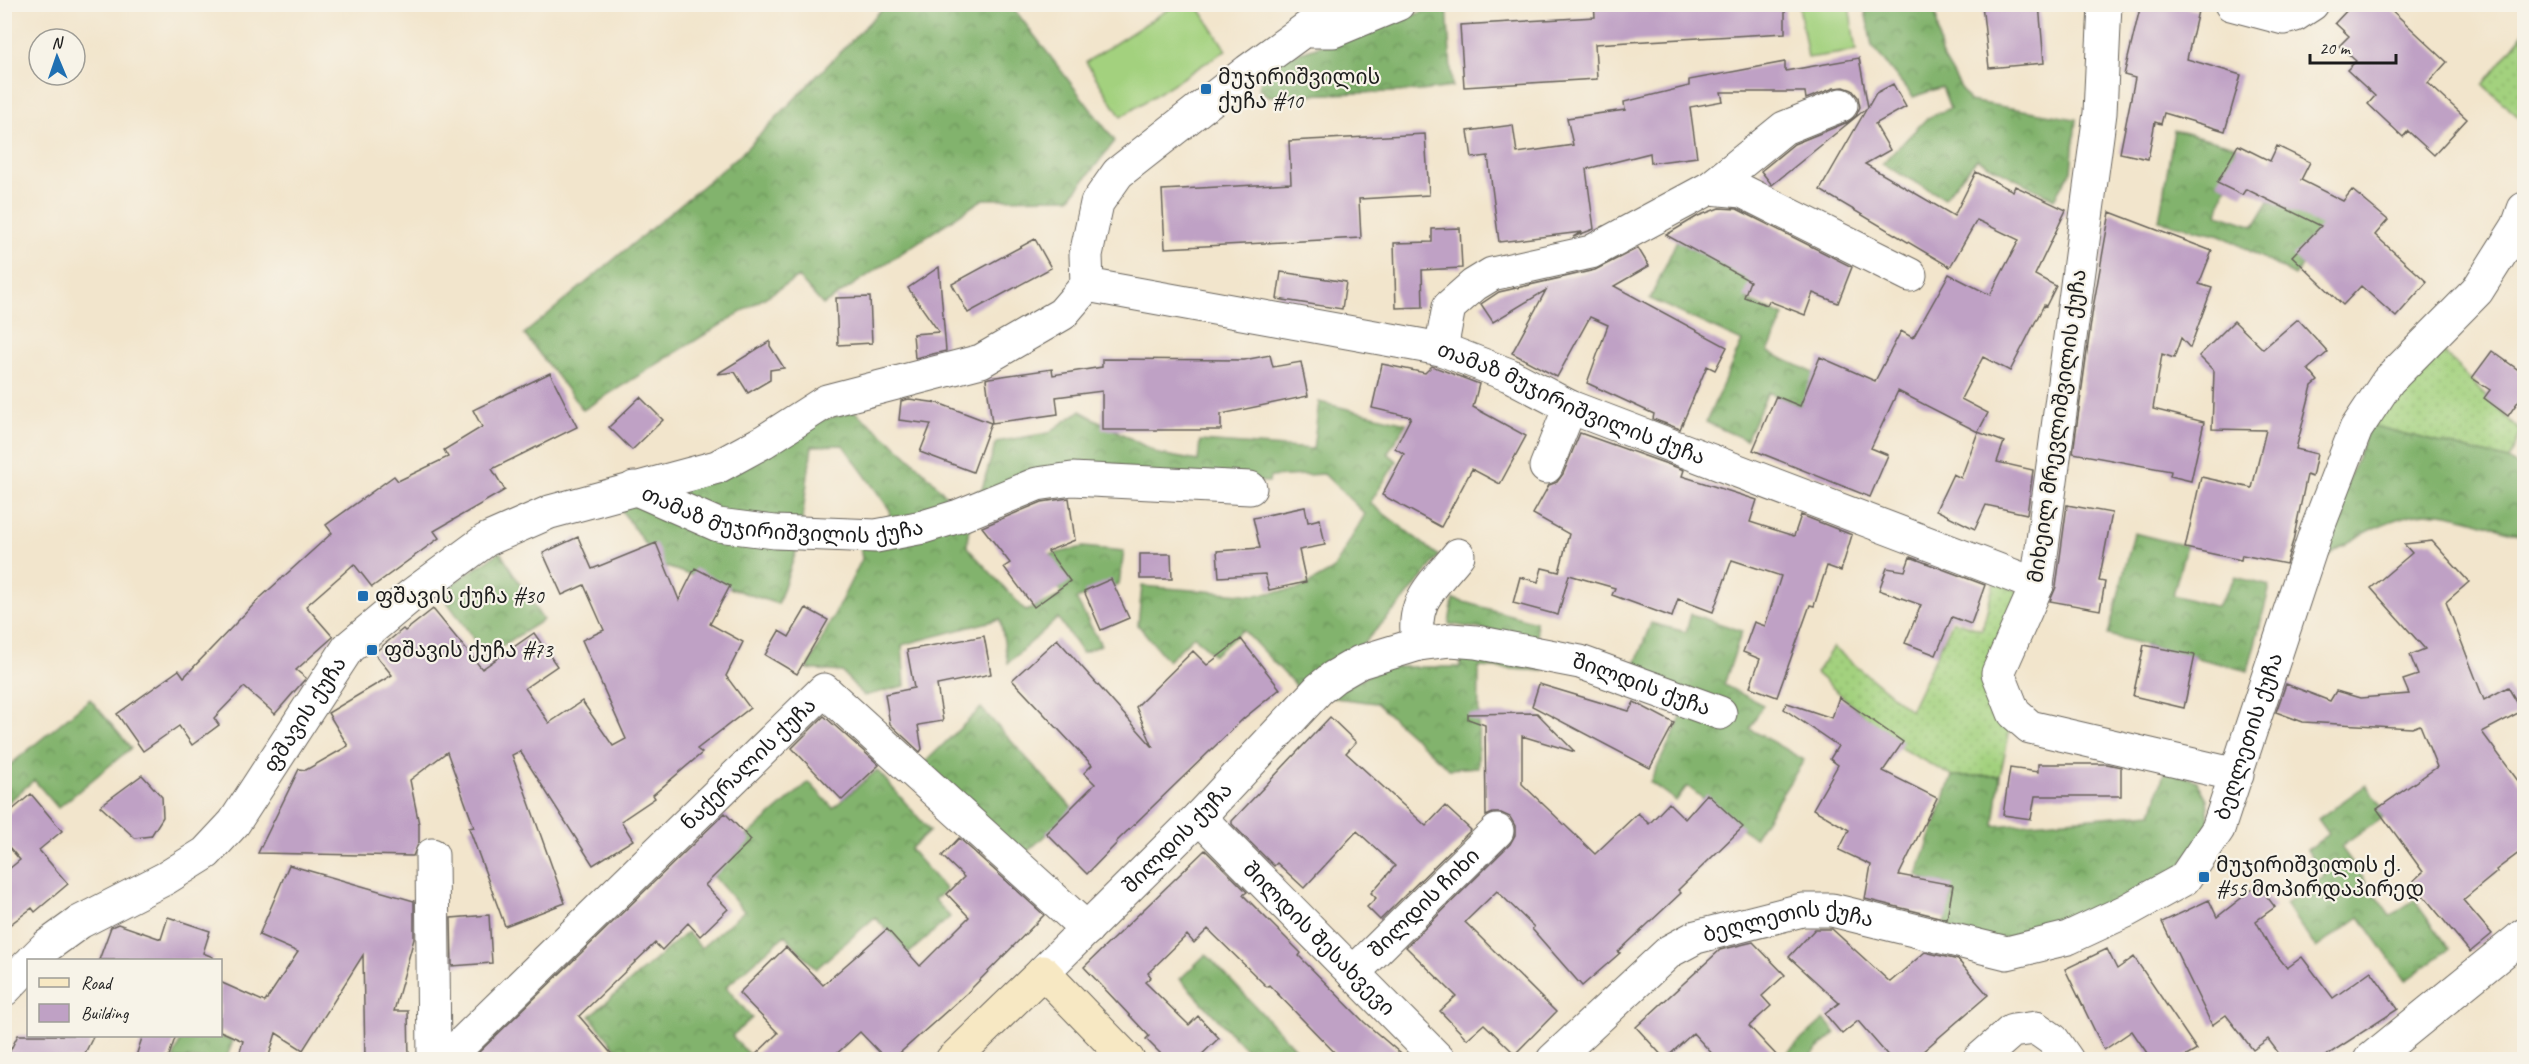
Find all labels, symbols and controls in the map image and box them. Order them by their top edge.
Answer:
north arrow [27,27,87,87]
scale bar [2310,27,2396,65]
text: N [51,33,65,53]
text: 20 m [2319,37,2352,59]
place label: მუჯირიშვილის ქუჩა #10 [1218,64,1380,114]
marker: მუჯირიშვილის ქუჩა #10 [1199,82,1213,96]
street label: მიხეილ მრევლიშვილის ქუჩა [2022,268,2092,584]
street label: თამაზ მუჯირიშვილის ქუჩა [1434,336,1709,470]
street label: თამაზ მუჯირიშვილის ქუჩა [638,480,926,549]
place label: ფშავის ქუჩა #30 [375,583,545,609]
marker: ფშავის ქუჩა #30 [356,589,370,603]
place label: ფშავის ქუჩა #73 [384,637,554,663]
marker: ფშავის ქუჩა #73 [365,643,379,657]
street label: შილდის ქუჩა [1571,648,1714,721]
street label: ბეღლეთის ქუჩა [2209,650,2288,823]
street label: ფშავის ქუჩა [258,652,352,777]
street label: ნაქერალის ქუჩა [675,692,821,836]
street label: შილდის ქუჩა [1117,777,1238,898]
street label: შილდის ჩიხი [1363,842,1485,963]
place label: მუჯირიშვილის ქ. #55 მოპირდაპირედ [2216,852,2424,902]
street label: შილდის შესახვევი [1238,856,1401,1021]
marker: მუჯირიშვილის ქ. #55 მოპირდაპირედ [2197,870,2211,884]
street label: ბეღლეთის ქუჩა [1700,896,1876,948]
legend [27,959,222,1037]
text: Road [81,972,114,994]
text: Building [81,1002,130,1024]

